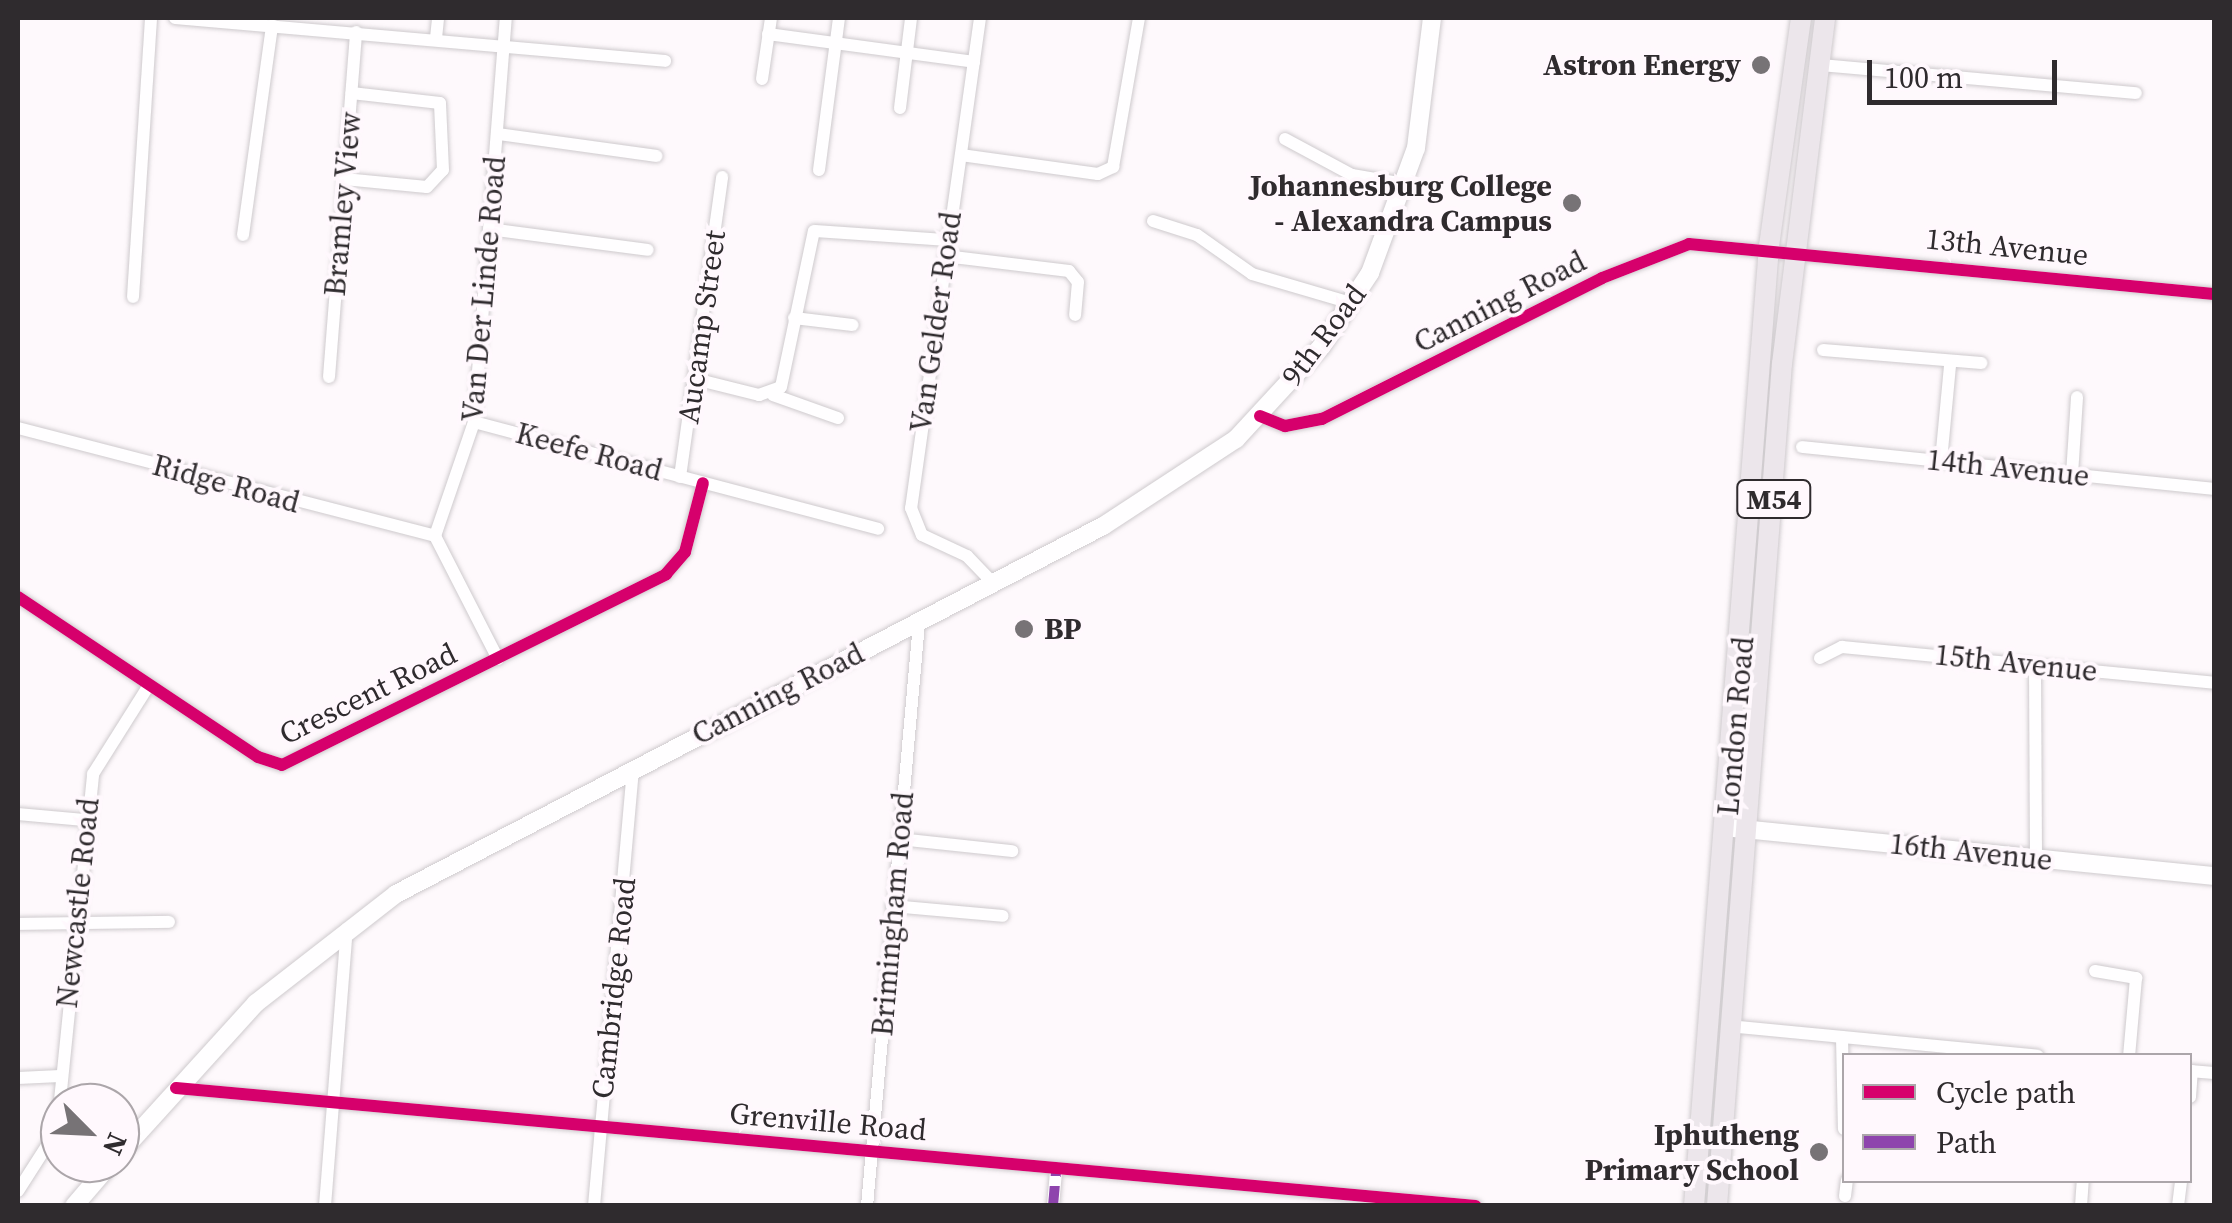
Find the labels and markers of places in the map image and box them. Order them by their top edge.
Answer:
place label: Astron Energy [1543,47,1741,83]
marker: Astron Energy [1750,54,1772,76]
place label: Johannesburg College - Alexandra Campus [1250,168,1552,238]
marker: Johannesburg College - Alexandra Campus [1561,192,1583,214]
place label: BP [1044,611,1081,647]
marker: BP [1013,618,1035,640]
place label: Iphutheng Primary School [1584,1117,1799,1188]
marker: Iphutheng Primary School [1808,1141,1830,1163]

